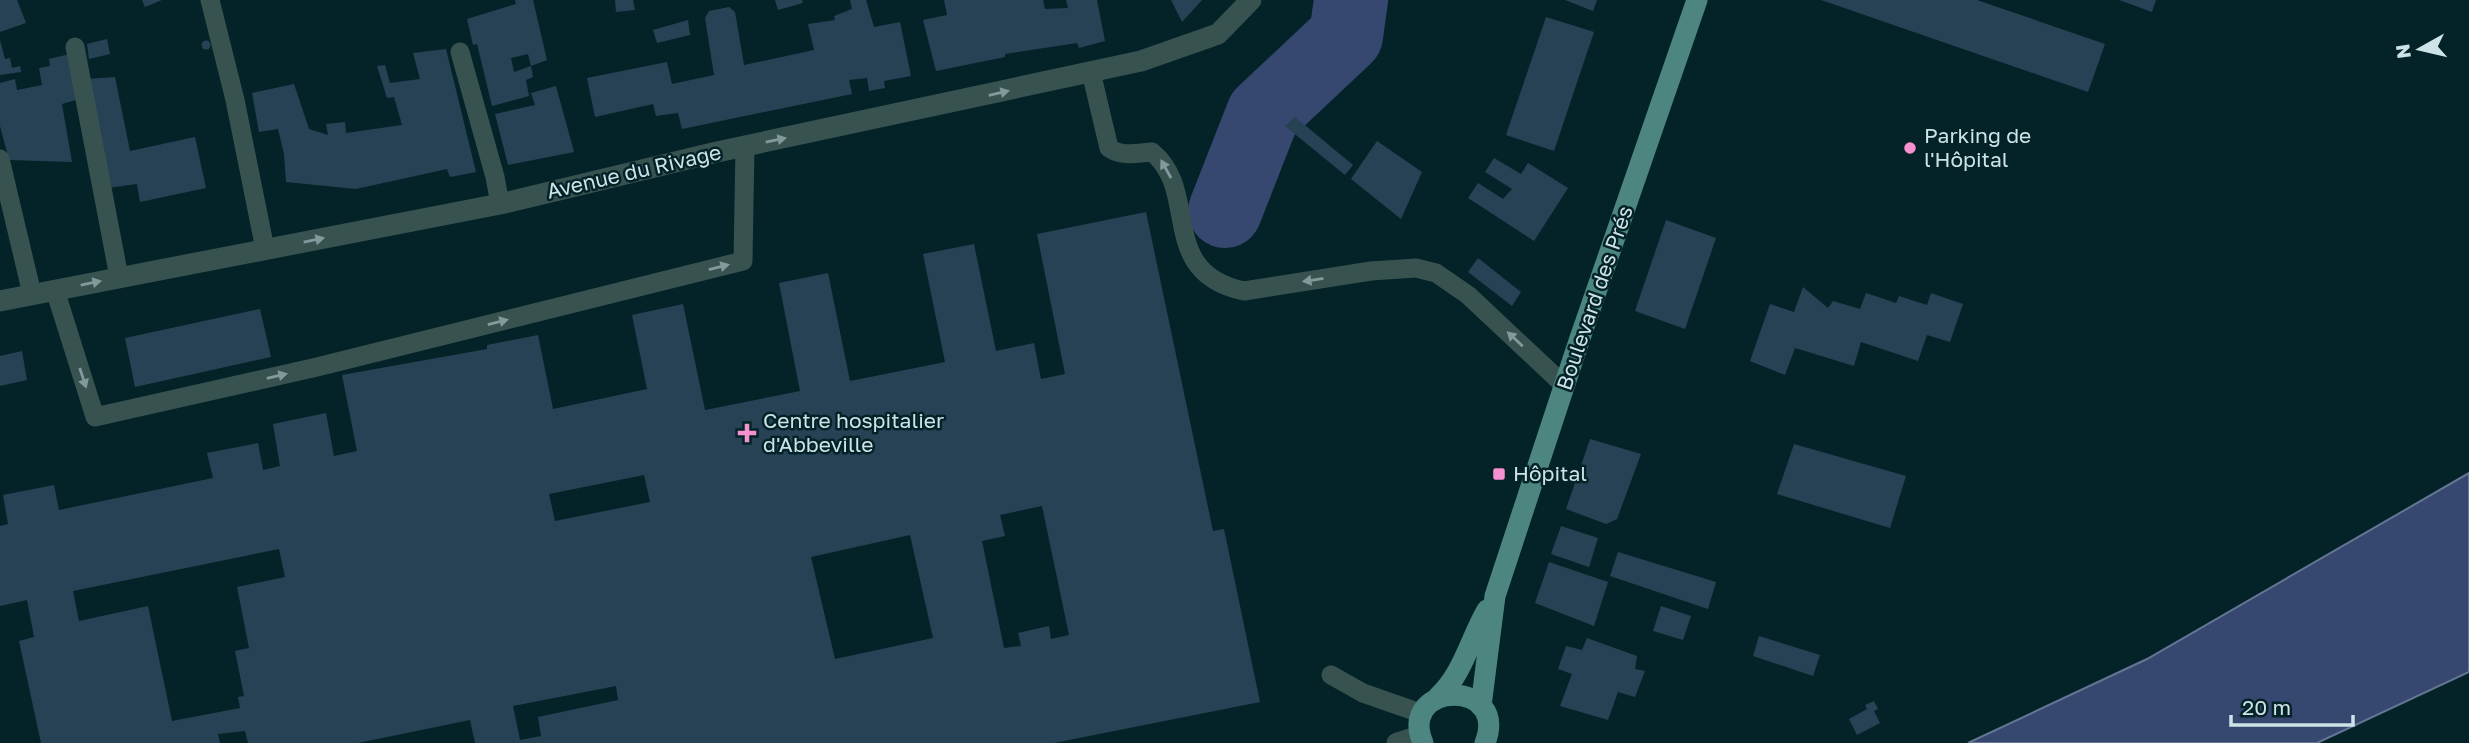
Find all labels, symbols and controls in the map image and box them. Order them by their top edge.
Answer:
north arrow [2385,14,2455,84]
text: N [2390,43,2415,60]
one-way arrow [988,88,1010,99]
place label: Parking de l'Hôpital [1924,122,2031,172]
one-way arrow [765,134,787,145]
street label: Avenue du Rivage [544,138,724,204]
marker: Parking de l'Hôpital [1902,140,1918,156]
one-way arrow [1160,158,1172,178]
street label: Boulevard des Prés [1550,202,1638,393]
one-way arrow [303,234,325,245]
one-way arrow [708,261,730,272]
one-way arrow [1302,275,1324,286]
one-way arrow [80,277,102,288]
one-way arrow [487,316,509,327]
one-way arrow [1507,331,1524,347]
one-way arrow [78,368,88,389]
one-way arrow [266,371,288,382]
place label: Centre hospitalier d'Abbeville [763,407,944,457]
marker: Centre hospitalier d'Abbeville [737,423,757,443]
place label: Hôpital [1513,460,1587,486]
marker: Hôpital [1491,466,1507,482]
scale bar [2231,684,2354,728]
text: 20 m [2242,694,2291,720]

